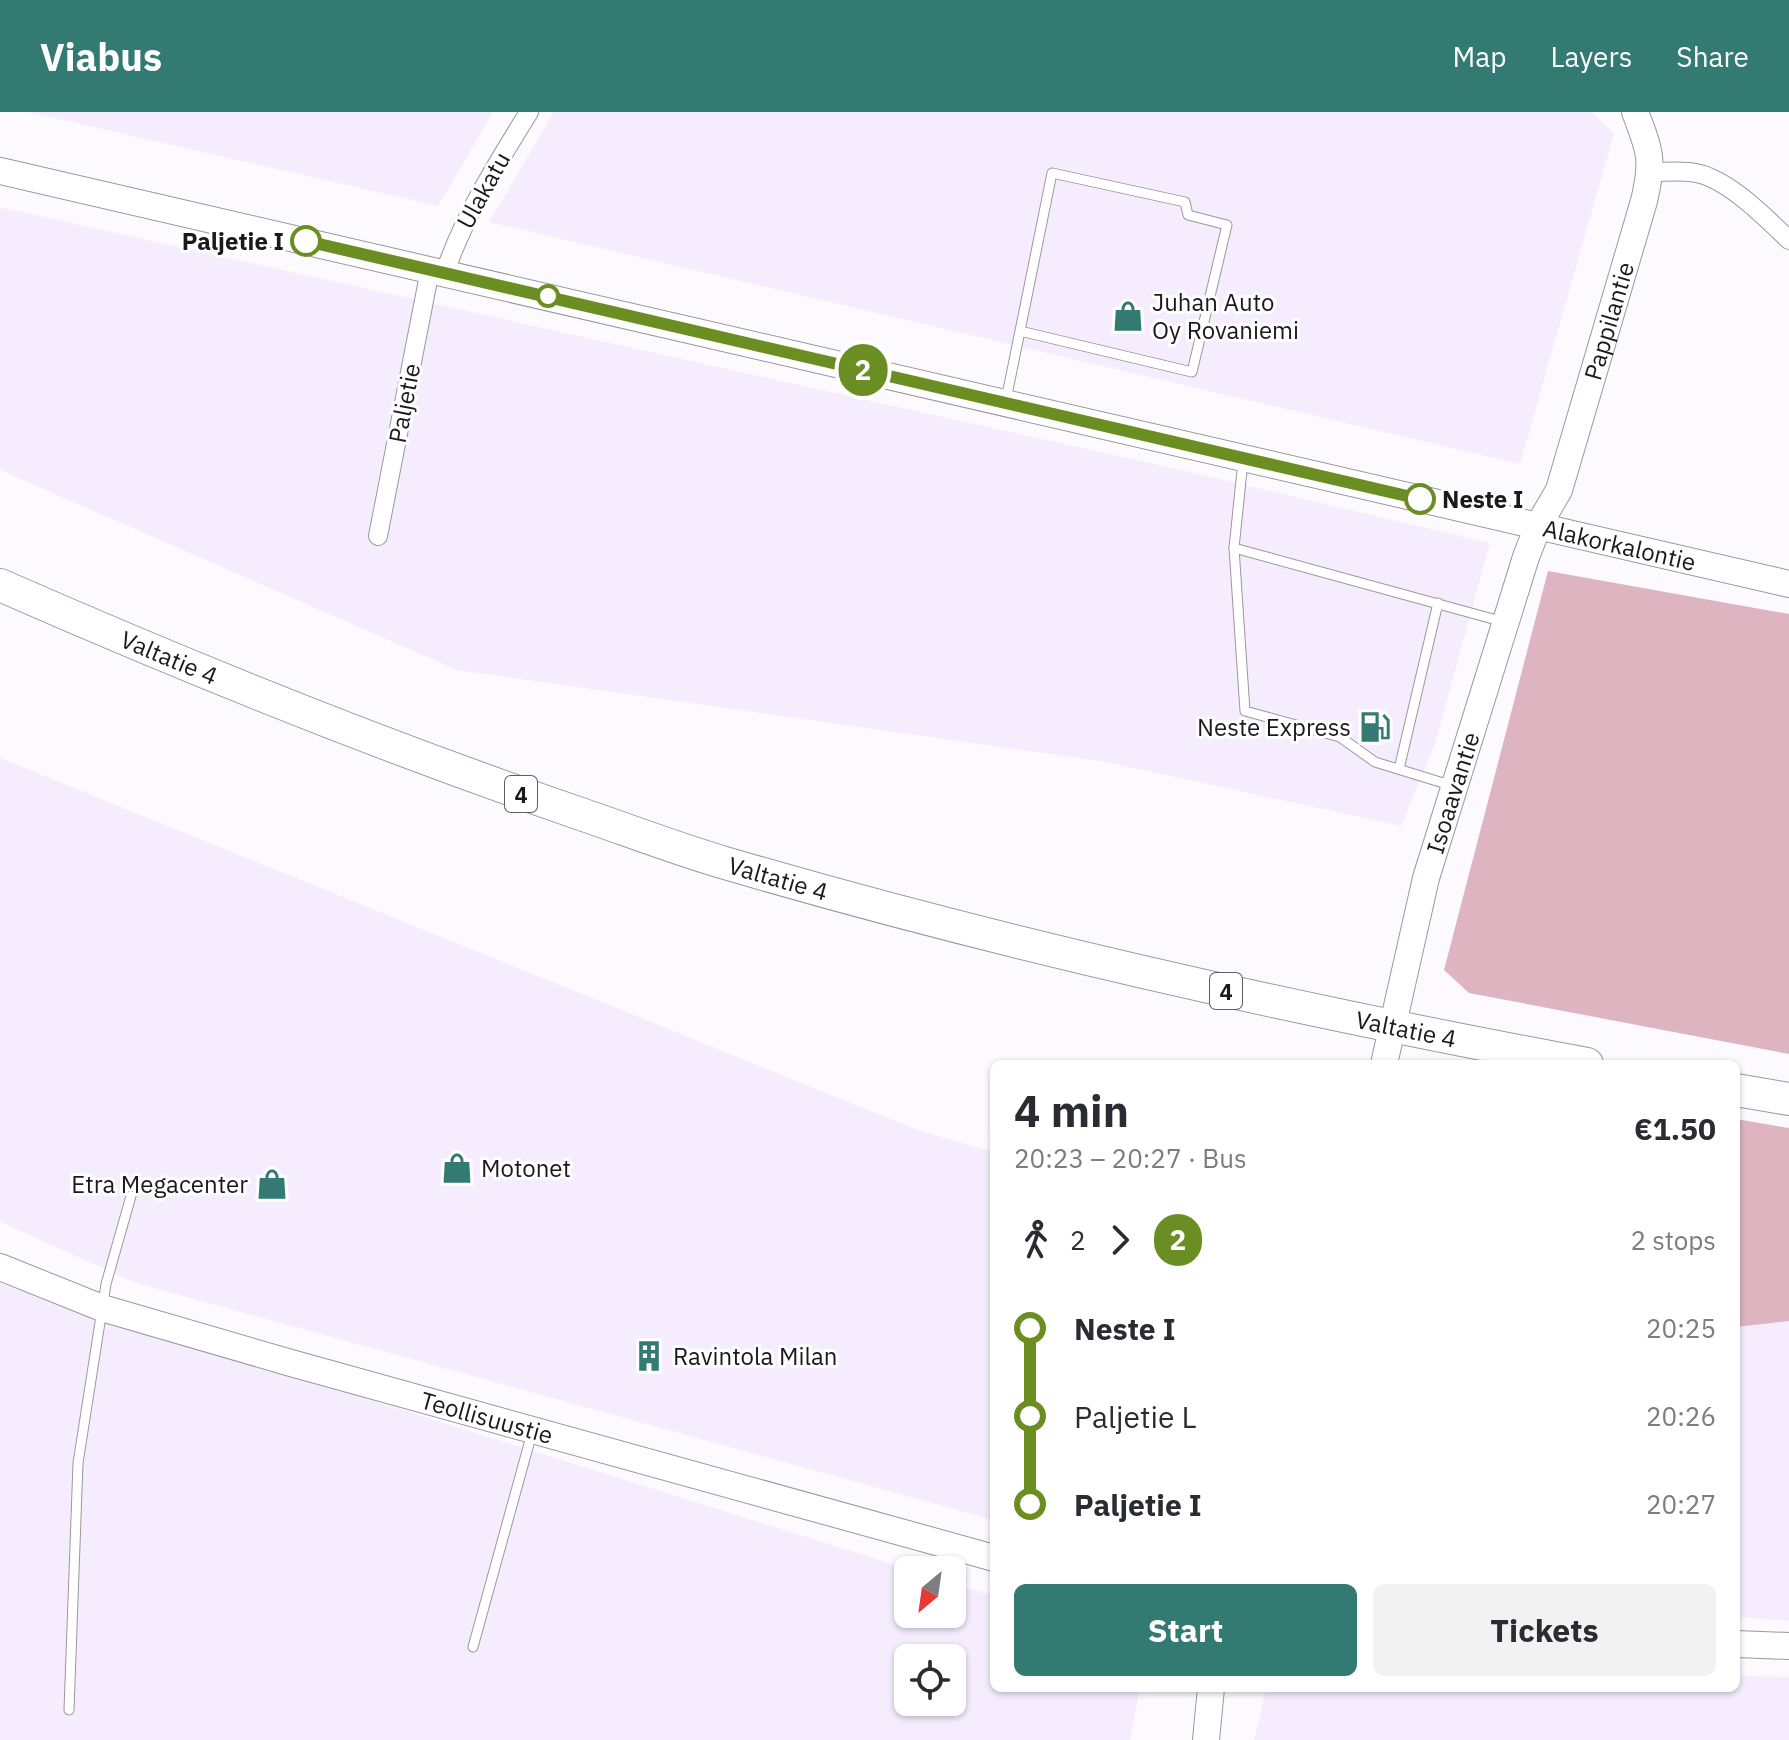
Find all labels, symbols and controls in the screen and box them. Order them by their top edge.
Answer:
text: Viabus [40,32,162,81]
text: Map [1452,38,1506,75]
text: Layers [1550,38,1632,75]
text: Share [1676,38,1749,75]
street label: Ulakatu [449,146,517,234]
place label: Paljetie I [182,225,284,257]
marker: Paljetie I [291,226,321,256]
street label: Pappilantie [1576,258,1641,384]
unlabelled marker [537,285,559,307]
place label: Juhan Auto Oy Rovaniemi [1152,286,1299,346]
shop icon: Juhan Auto Oy Rovaniemi [1111,299,1145,333]
line badge: 2 [837,344,889,396]
text: 2 [855,351,871,388]
street label: Paljetie [381,360,427,446]
place label: Neste I [1442,483,1523,515]
marker: Neste I [1405,484,1435,514]
street label: Alakorkalontie [1540,512,1699,578]
street label: Valtatie 4 [116,623,222,692]
fuel station icon: Neste Express [1358,710,1392,744]
place label: Neste Express [1197,711,1351,743]
street label: Isoaavantie [1419,728,1487,858]
road number: 4 [505,776,537,812]
street label: Valtatie 4 [724,849,831,908]
road number: 4 [1210,973,1242,1009]
street label: Valtatie 4 [1353,1003,1459,1055]
text: 4 min [1014,1082,1129,1139]
text: €1.50 [1634,1109,1716,1148]
text: 20:23 – 20:27 · Bus [1014,1141,1247,1175]
shop icon: Motonet [440,1151,474,1185]
place label: Motonet [481,1152,571,1184]
shop icon: Etra Megacenter [255,1167,289,1201]
place label: Etra Megacenter [71,1168,248,1200]
icon: walk [1014,1218,1058,1262]
icon: forward [1098,1218,1142,1262]
text: 2 [1170,1221,1186,1258]
text: 2 [1070,1223,1086,1257]
text: 2 stops [1630,1223,1716,1257]
text: Neste I [1074,1309,1176,1348]
text: 20:25 [1646,1311,1716,1345]
building icon: Ravintola Milan [632,1339,666,1373]
place label: Ravintola Milan [673,1340,837,1372]
street label: Teollisuustie [417,1384,557,1451]
text: Paljetie L [1074,1397,1197,1436]
text: 20:26 [1646,1399,1716,1433]
text: Paljetie I [1074,1485,1202,1524]
text: 20:27 [1646,1487,1716,1521]
north arrow [894,1556,966,1628]
map controls [894,1556,966,1716]
button: Start [1014,1584,1357,1676]
button: Tickets [1373,1584,1716,1676]
button: locate [894,1644,966,1716]

